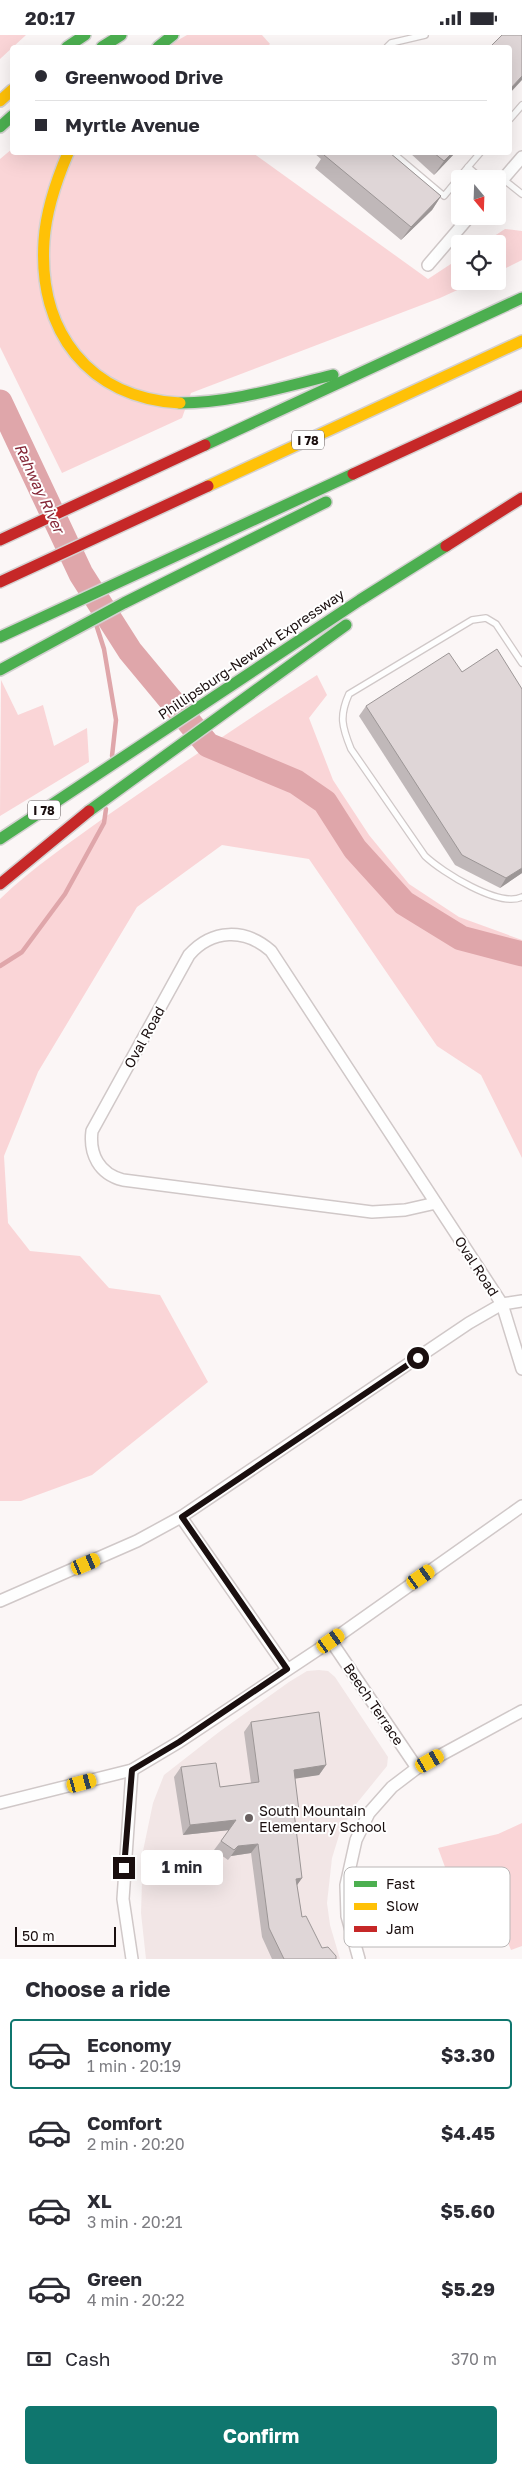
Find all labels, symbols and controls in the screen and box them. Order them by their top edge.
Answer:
text: 20:17 [25,6,75,29]
text: Greenwood Drive [65,65,223,88]
text: Myrtle Avenue [65,113,200,136]
north arrow [451,170,506,225]
map controls [451,170,506,290]
button: locate [451,235,506,290]
road number: I 78 [292,431,324,449]
water label: Rahway River [11,440,69,538]
street label: Phillipsburg-Newark Expressway [155,585,347,723]
road number: I 78 [28,801,60,819]
street label: Oval Road [120,1003,168,1071]
street label: Oval Road [451,1233,503,1299]
route start [407,1347,429,1369]
car [69,1551,102,1577]
car [404,1562,437,1592]
car [314,1626,347,1656]
street label: Beech Terrace [340,1660,408,1748]
car [413,1747,446,1775]
car [65,1772,98,1794]
place label: South Mountain Elementary School [259,1802,386,1835]
marker: South Mountain Elementary School [243,1812,255,1824]
callout: 1 min [142,1851,224,1885]
route end [113,1857,135,1879]
text: 1 min [162,1857,202,1877]
legend [344,1867,510,1947]
text: Fast [386,1875,415,1892]
text: Slow [386,1897,419,1914]
text: Jam [386,1920,414,1937]
scale bar [15,1924,116,1947]
text: 50 m [22,1927,55,1944]
text: Choose a ride [25,1975,171,2002]
icon: car [27,2032,72,2077]
text: Economy [87,2033,172,2056]
text: $3.30 [441,2043,495,2066]
text: 1 min · 20:19 [87,2056,181,2076]
icon: car [27,2110,72,2155]
text: Comfort [87,2111,162,2134]
text: $4.45 [441,2121,495,2144]
text: 2 min · 20:20 [87,2134,185,2154]
icon: car [27,2188,72,2233]
text: XL [87,2189,112,2212]
text: $5.60 [440,2199,495,2222]
text: 3 min · 20:21 [87,2212,183,2232]
icon: car [27,2266,72,2311]
text: Green [87,2267,142,2290]
text: $5.29 [441,2277,495,2300]
text: 4 min · 20:22 [87,2290,184,2310]
icon: cash [25,2345,53,2373]
text: Cash [65,2347,110,2370]
text: 370 m [451,2349,497,2369]
button: Confirm [25,2406,497,2464]

